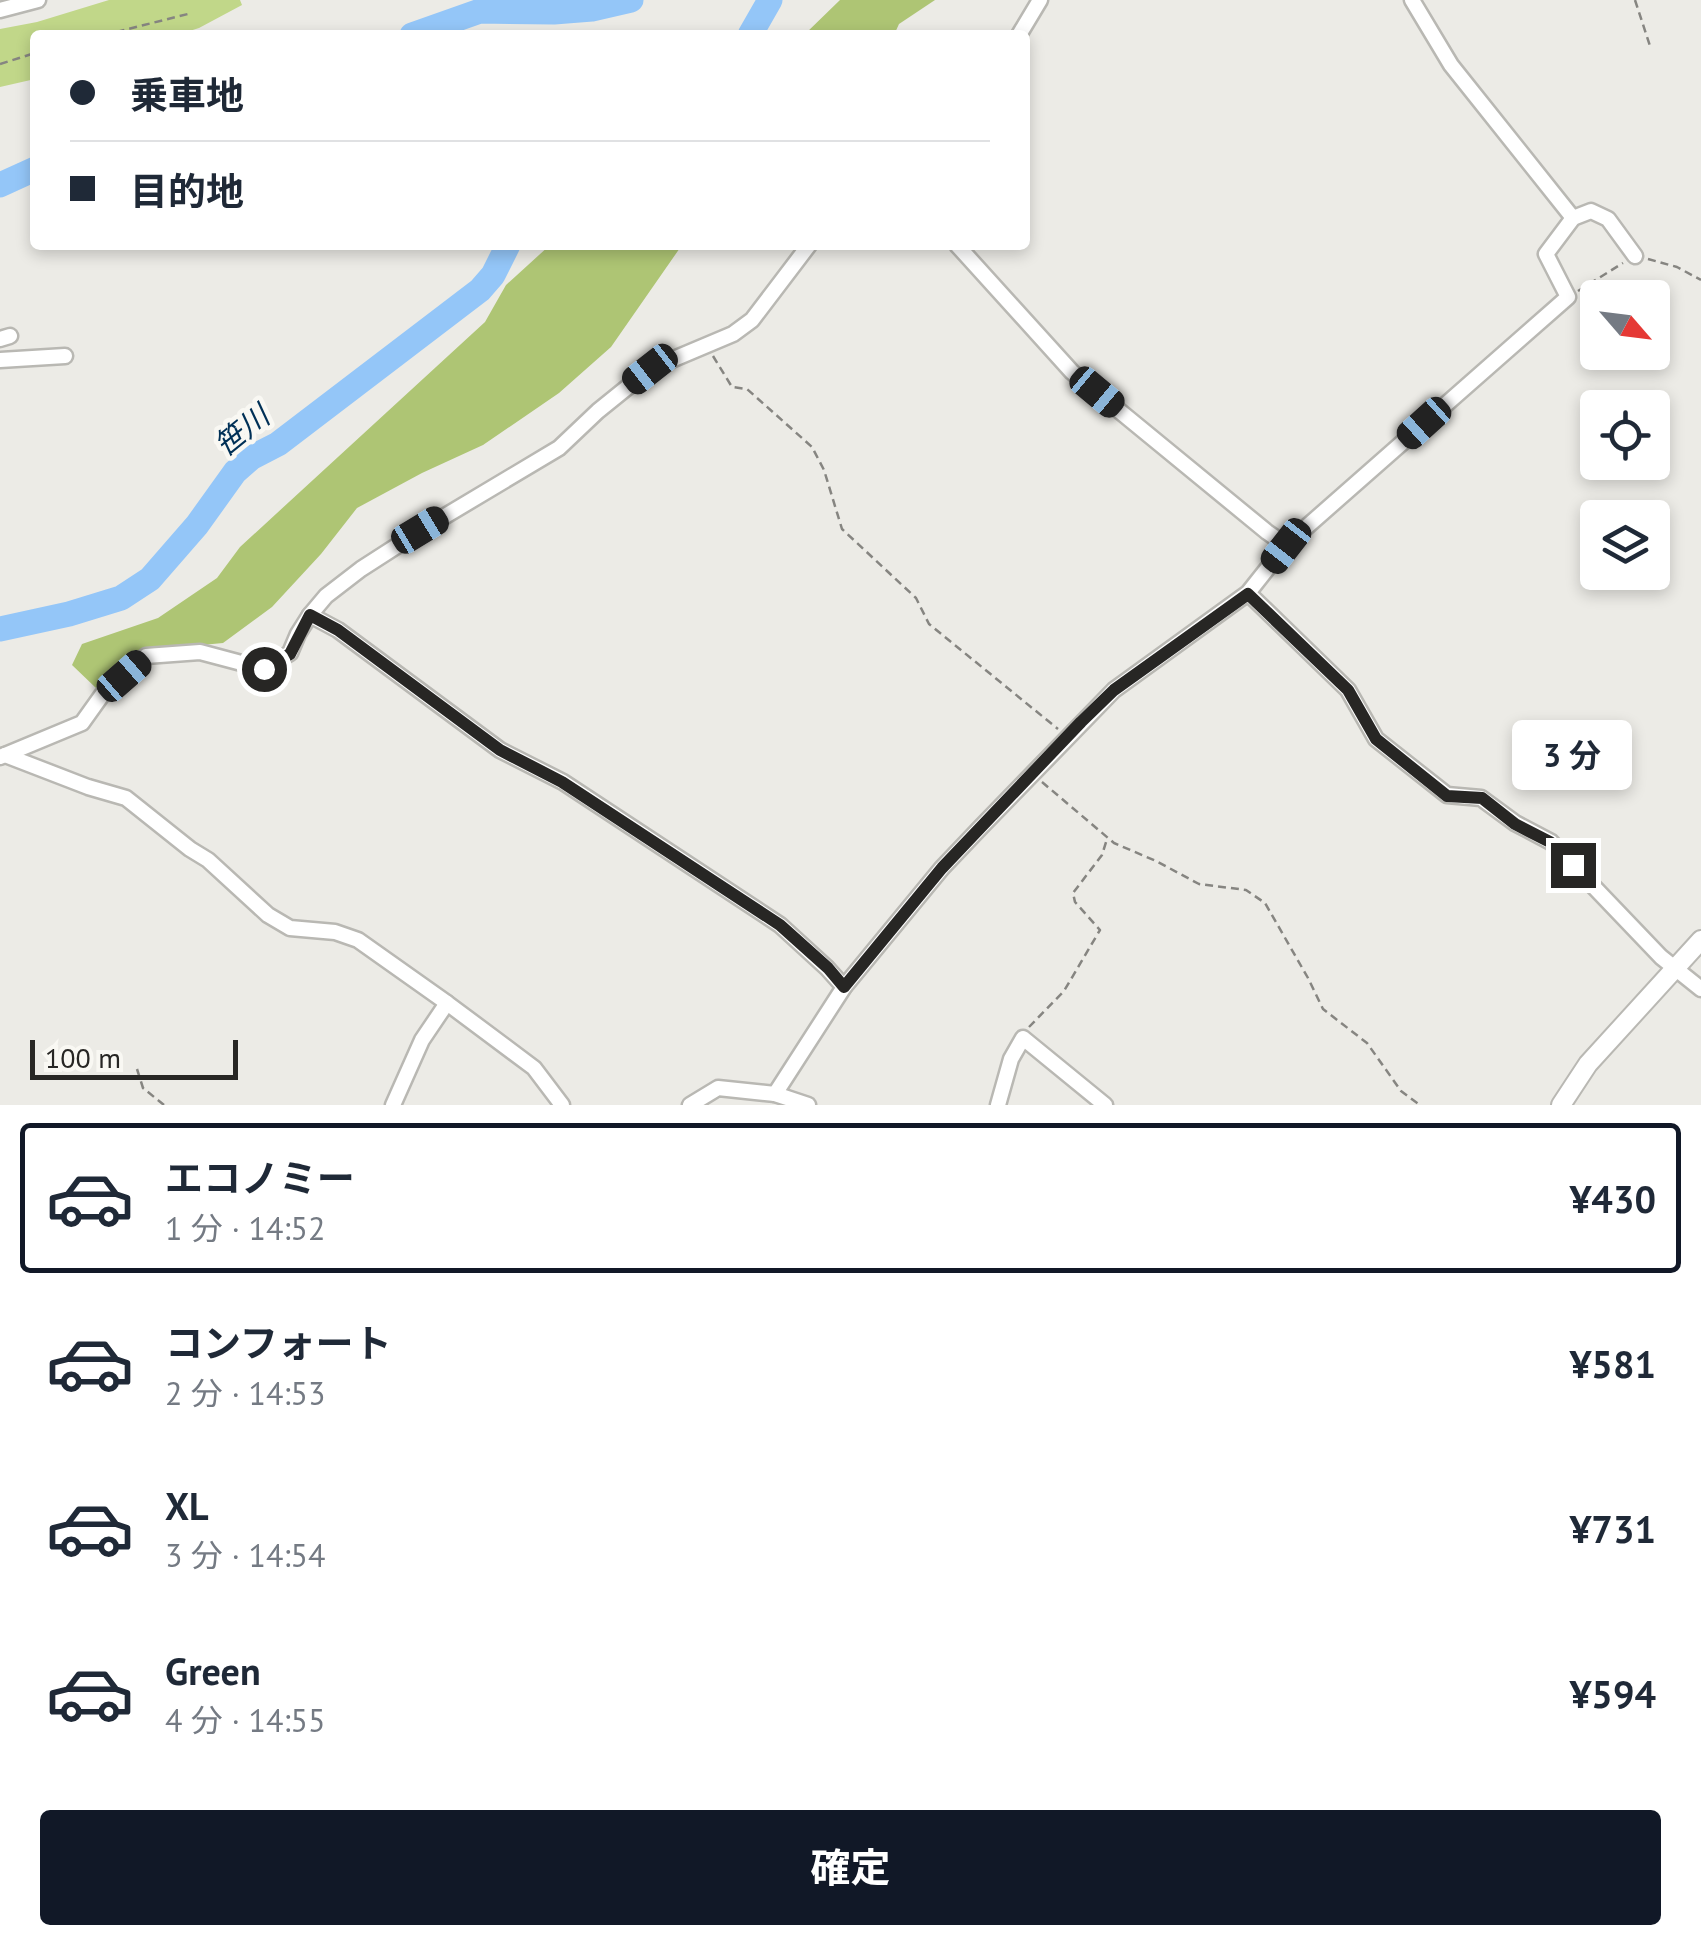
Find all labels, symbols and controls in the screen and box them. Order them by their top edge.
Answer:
text: 乗車地 [130,70,244,119]
text: 目的地 [130,166,244,215]
north arrow [1580,280,1670,370]
map controls [1580,280,1670,590]
car [617,339,683,399]
car [1064,361,1130,423]
button: locate [1580,390,1670,480]
car [1392,392,1456,454]
water label: 笹川 [205,394,279,464]
button: layers [1580,500,1670,590]
car [387,502,453,558]
car [1256,513,1316,579]
car [92,645,156,707]
route start [242,647,287,692]
callout: 3 分 [1513,720,1633,790]
text: 3 分 [1543,734,1601,776]
route end [1551,843,1596,888]
scale bar [30,1035,238,1080]
text: 100 m [45,1039,121,1076]
icon: car [45,1153,135,1243]
text: エコノミー [165,1153,355,1202]
text: ¥430 [1570,1174,1656,1223]
text: 1 分 · 14:52 [165,1207,325,1249]
icon: car [45,1318,135,1408]
text: コンフォート [165,1318,392,1367]
text: ¥581 [1570,1339,1656,1388]
text: 2 分 · 14:53 [165,1372,325,1414]
text: XL [165,1481,209,1530]
icon: car [45,1483,135,1573]
text: ¥731 [1570,1504,1656,1553]
text: 3 分 · 14:54 [165,1534,325,1576]
text: Green [165,1646,261,1695]
icon: car [45,1648,135,1738]
text: ¥594 [1570,1669,1656,1718]
text: 4 分 · 14:55 [165,1699,325,1741]
button: 確定 [40,1810,1661,1925]

